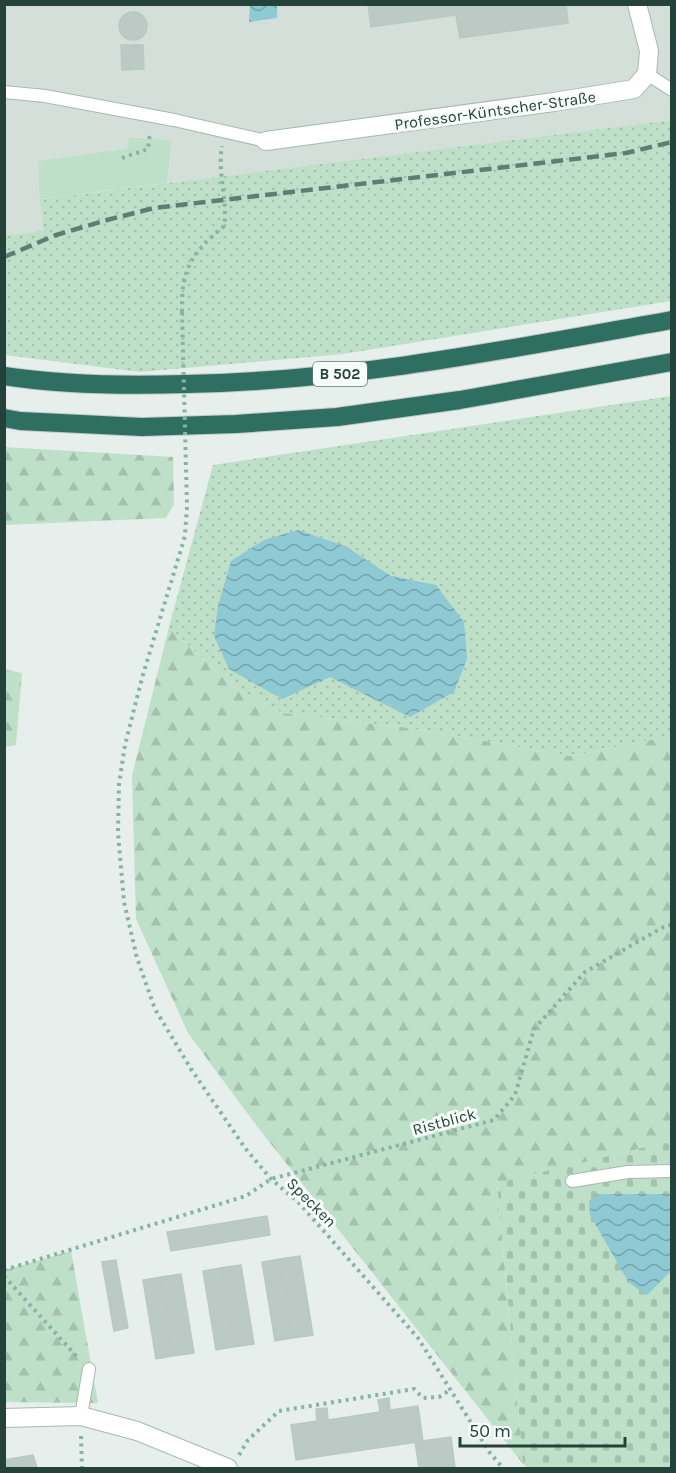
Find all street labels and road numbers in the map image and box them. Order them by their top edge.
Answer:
street label: Professor-Küntscher-Straße [393,87,597,134]
road number: B 502 [313,362,367,386]
street label: Ristblick [410,1104,478,1139]
street label: Specken [283,1174,340,1231]

